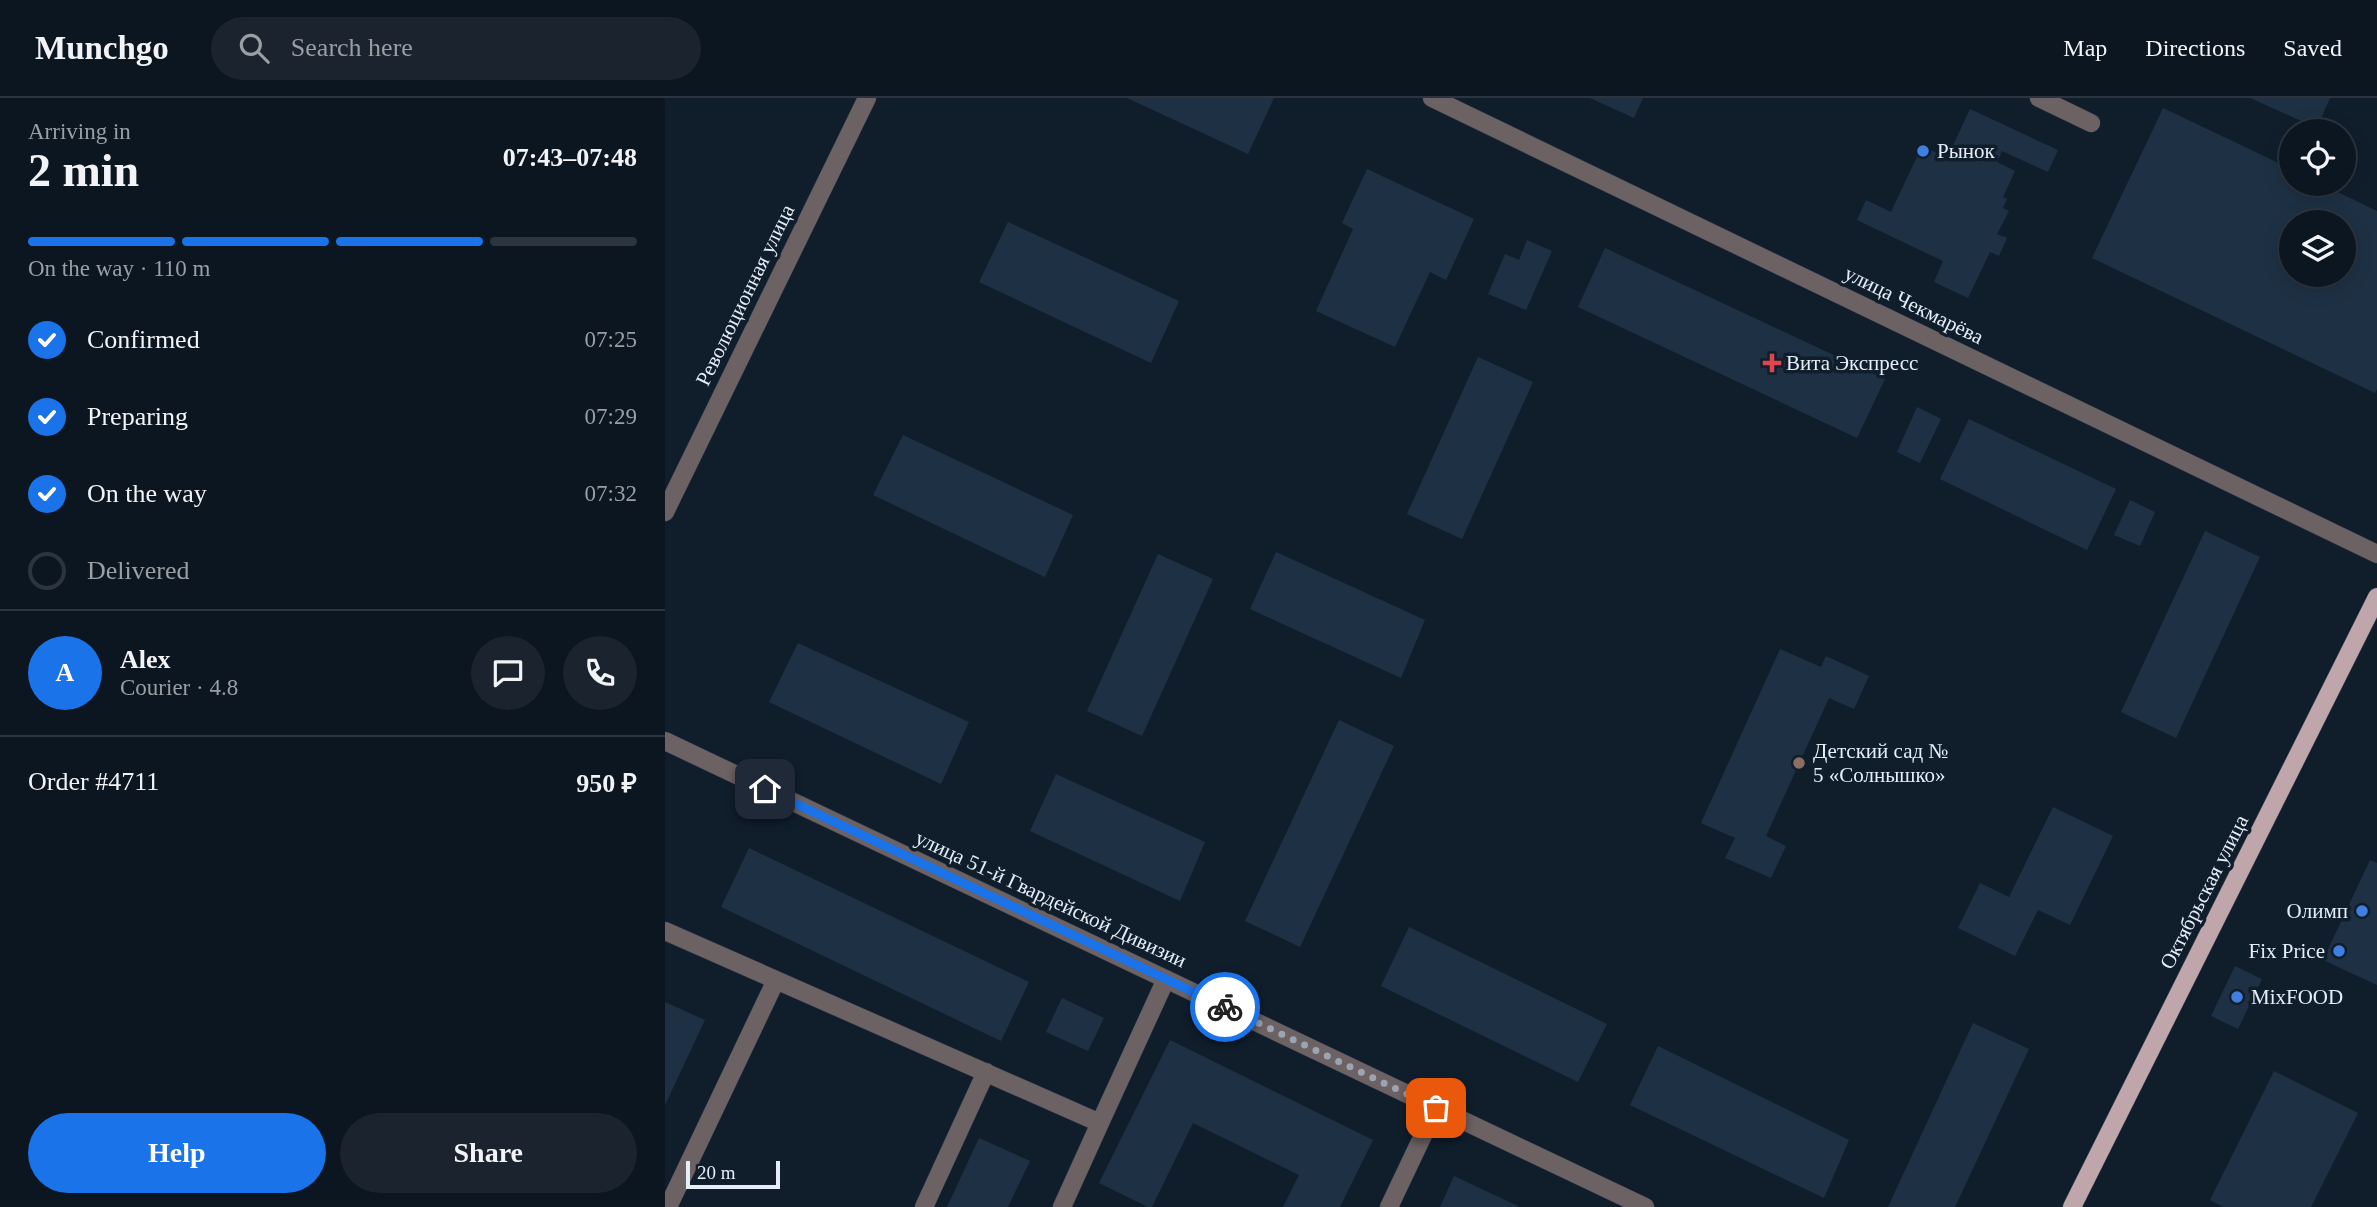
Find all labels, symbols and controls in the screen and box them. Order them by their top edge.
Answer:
search box [211,17,701,80]
icon: search [235,29,273,67]
text: Munchgo [35,30,169,66]
text: Search here [291,33,413,62]
text: Map [2063,35,2107,61]
text: Directions [2145,35,2245,61]
text: Saved [2283,35,2342,61]
text: Arriving in [28,119,131,144]
map controls [2279,119,2356,287]
button: locate [2279,119,2356,196]
place label: Рынок [1937,139,1996,163]
text: 07:43–07:48 [503,143,637,172]
marker: Рынок [1915,143,1931,159]
text: 2 min [28,145,139,196]
street label: Революционная улица [691,200,800,389]
button: layers [2279,210,2356,287]
text: On the way · 110 m [28,256,210,281]
street label: улица Чекмарёва [1841,261,1988,349]
icon: check [28,321,66,359]
text: Confirmed [87,325,200,354]
text: 07:25 [585,327,637,352]
place label: Вита Экспресс [1786,351,1918,375]
marker: Вита Экспресс [1764,355,1780,371]
icon: check [28,398,66,436]
text: Preparing [87,402,188,431]
text: 07:29 [585,404,637,429]
icon: check [28,475,66,513]
text: On the way [87,479,207,508]
text: 07:32 [585,481,637,506]
text: Delivered [87,556,190,585]
button: chat [471,636,545,710]
button: phone [563,636,637,710]
text: Alex [120,645,171,674]
text: A [56,658,74,687]
text: Courier · 4.8 [120,675,238,700]
place label: Детский сад № 5 «Солнышко» [1813,739,1948,787]
marker: Детский сад № 5 «Солнышко» [1791,755,1807,771]
pin [735,759,795,819]
text: Order #4711 [28,767,159,796]
text: 950 ₽ [576,769,637,798]
icon: home [746,770,784,808]
street label: Октябрьская улица [2155,810,2254,973]
street label: улица 51-й Гвардейской Дивизии [912,826,1190,972]
place label: Олимп [2287,899,2348,923]
marker: Олимп [2354,903,2370,919]
place label: Fix Price [2249,939,2325,963]
marker: Fix Price [2331,943,2347,959]
courier [1190,972,1260,1042]
place label: MixFOOD [2251,985,2343,1009]
icon: bike [1206,988,1244,1026]
marker: MixFOOD [2229,989,2245,1005]
pin [1406,1078,1466,1138]
icon: bag [1417,1089,1455,1127]
button: Help [28,1113,326,1193]
button: Share [340,1113,637,1193]
scale bar [686,1158,781,1190]
text: 20 m [697,1162,736,1183]

